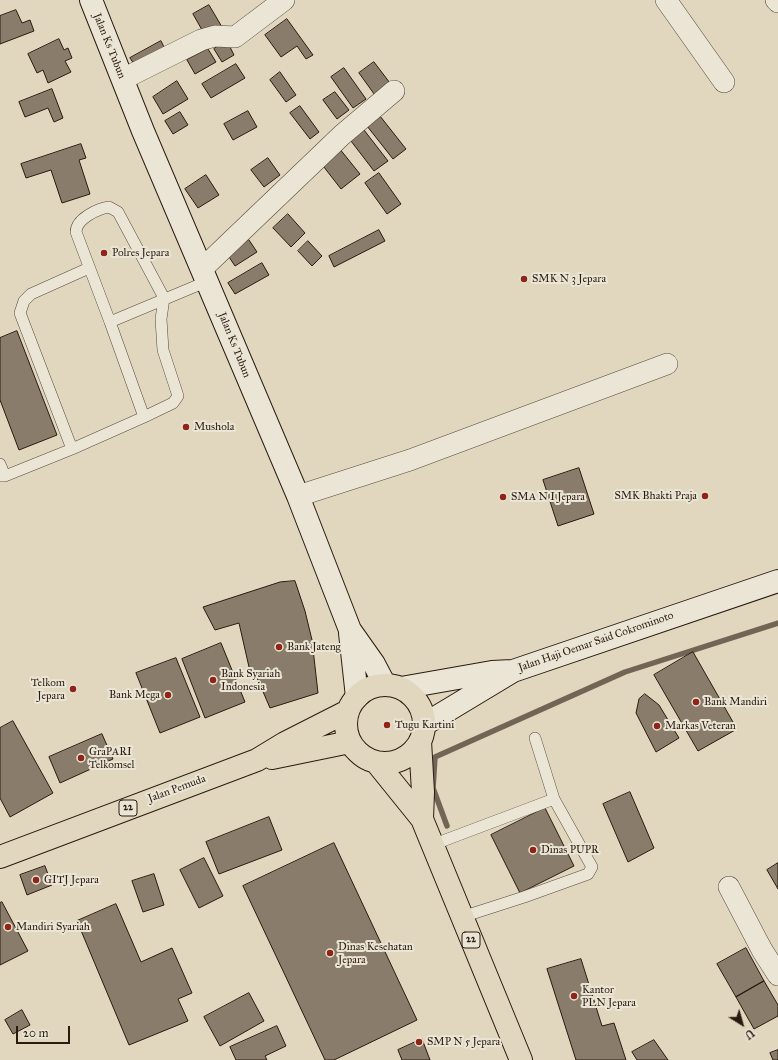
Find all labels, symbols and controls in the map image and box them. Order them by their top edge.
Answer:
street label: Jalan Ks Tubun [90,11,128,81]
place label: Polres Jepara [112,246,169,260]
marker: Polres Jepara [99,248,109,258]
place label: SMK N 3 Jepara [532,272,606,286]
marker: SMK N 3 Jepara [519,274,529,284]
street label: Jalan Ks Tubun [215,310,253,380]
place label: Mushola [194,420,234,434]
marker: Mushola [181,422,191,432]
place label: SMK Bhakti Praja [614,489,697,503]
place label: SMA N I Jepara [511,490,585,504]
marker: SMK Bhakti Praja [700,491,710,501]
marker: SMA N I Jepara [498,492,508,502]
street label: Jalan Haji Oemar Said Cokrominoto [517,609,675,675]
place label: Bank Jateng [287,640,341,654]
marker: Bank Jateng [274,642,284,652]
place label: Bank Syariah Indonesia [221,667,280,693]
marker: Bank Syariah Indonesia [208,675,218,685]
place label: Telkom Jepara [31,676,65,702]
marker: Telkom Jepara [68,684,78,694]
place label: Bank Mega [109,688,160,702]
marker: Bank Mega [163,690,173,700]
place label: Bank Mandiri [704,695,767,709]
marker: Bank Mandiri [691,697,701,707]
place label: Tugu Kartini [395,718,454,732]
place label: Markas Veteran [665,719,736,733]
marker: Tugu Kartini [382,720,392,730]
marker: Markas Veteran [652,721,662,731]
place label: GraPARI Telkomsel [89,745,135,771]
marker: GraPARI Telkomsel [76,753,86,763]
street label: Jalan Pemuda [146,772,208,806]
road number: 22 [119,800,137,816]
place label: Dinas PUPR [541,843,599,857]
marker: Dinas PUPR [528,845,538,855]
place label: GITJ Jepara [44,873,99,887]
marker: GITJ Jepara [31,875,41,885]
place label: Mandiri Syariah [16,920,90,934]
marker: Mandiri Syariah [3,922,13,932]
road number: 22 [462,932,480,948]
place label: Dinas Kesehatan Jepara [338,940,413,966]
marker: Dinas Kesehatan Jepara [325,948,335,958]
place label: Kantor PLN Jepara [582,983,636,1009]
marker: Kantor PLN Jepara [569,991,579,1001]
north arrow [722,1004,762,1044]
scale bar [18,1018,72,1044]
text: 20 m [23,1026,49,1040]
text: U [742,1026,757,1042]
place label: SMP N 5 Jepara [427,1035,500,1049]
marker: SMP N 5 Jepara [414,1037,424,1047]

